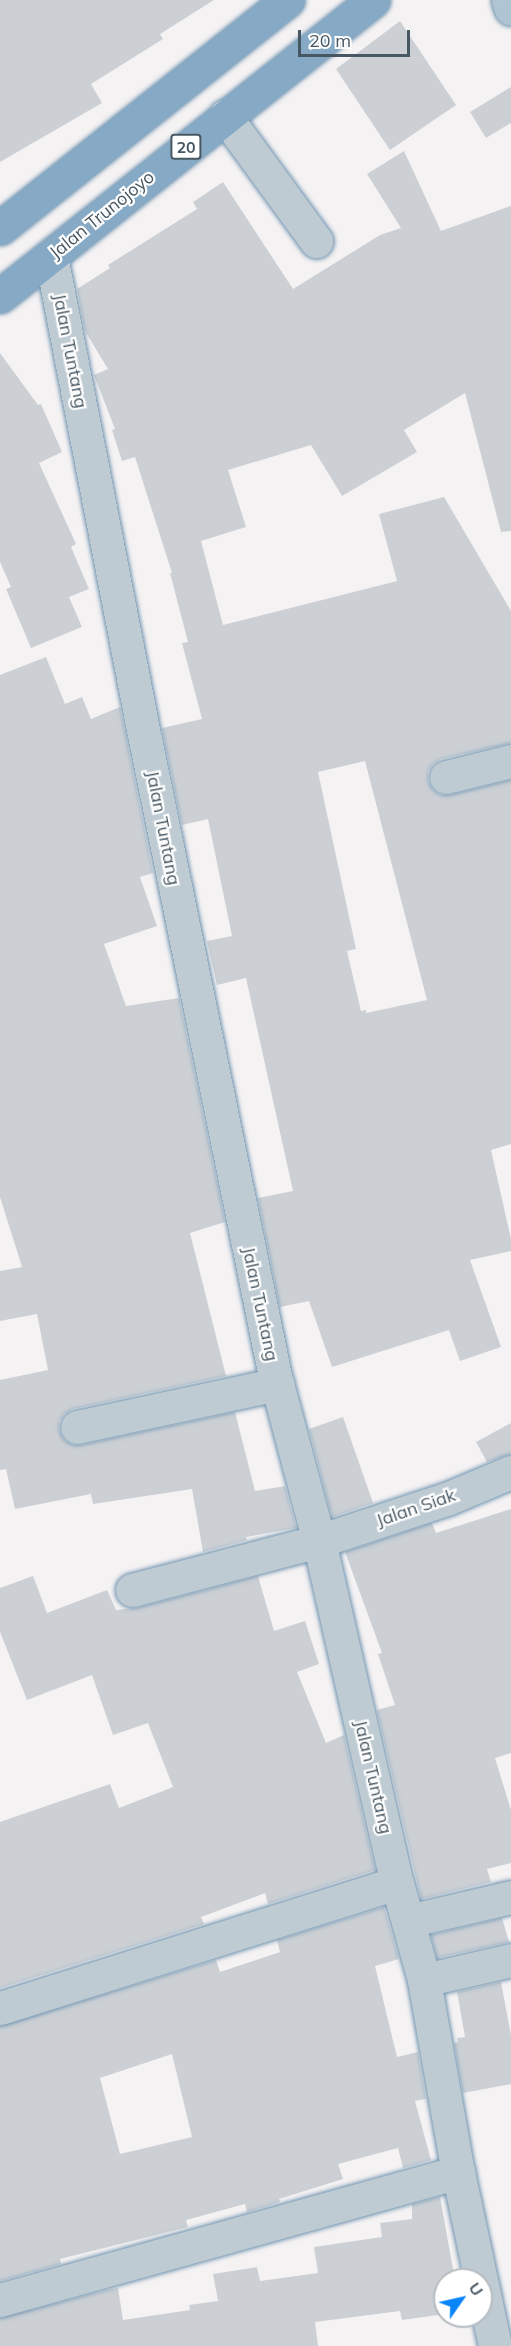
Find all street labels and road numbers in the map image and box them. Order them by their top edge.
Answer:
road number: 20 [170,134,202,160]
street label: Jalan Trunojoyo [45,166,159,264]
street label: Jalan Tuntang [48,292,92,410]
street label: Jalan Tuntang [141,769,185,887]
street label: Jalan Tuntang [237,1245,283,1363]
street label: Jalan Siak [373,1484,459,1532]
street label: Jalan Tuntang [349,1718,397,1836]

